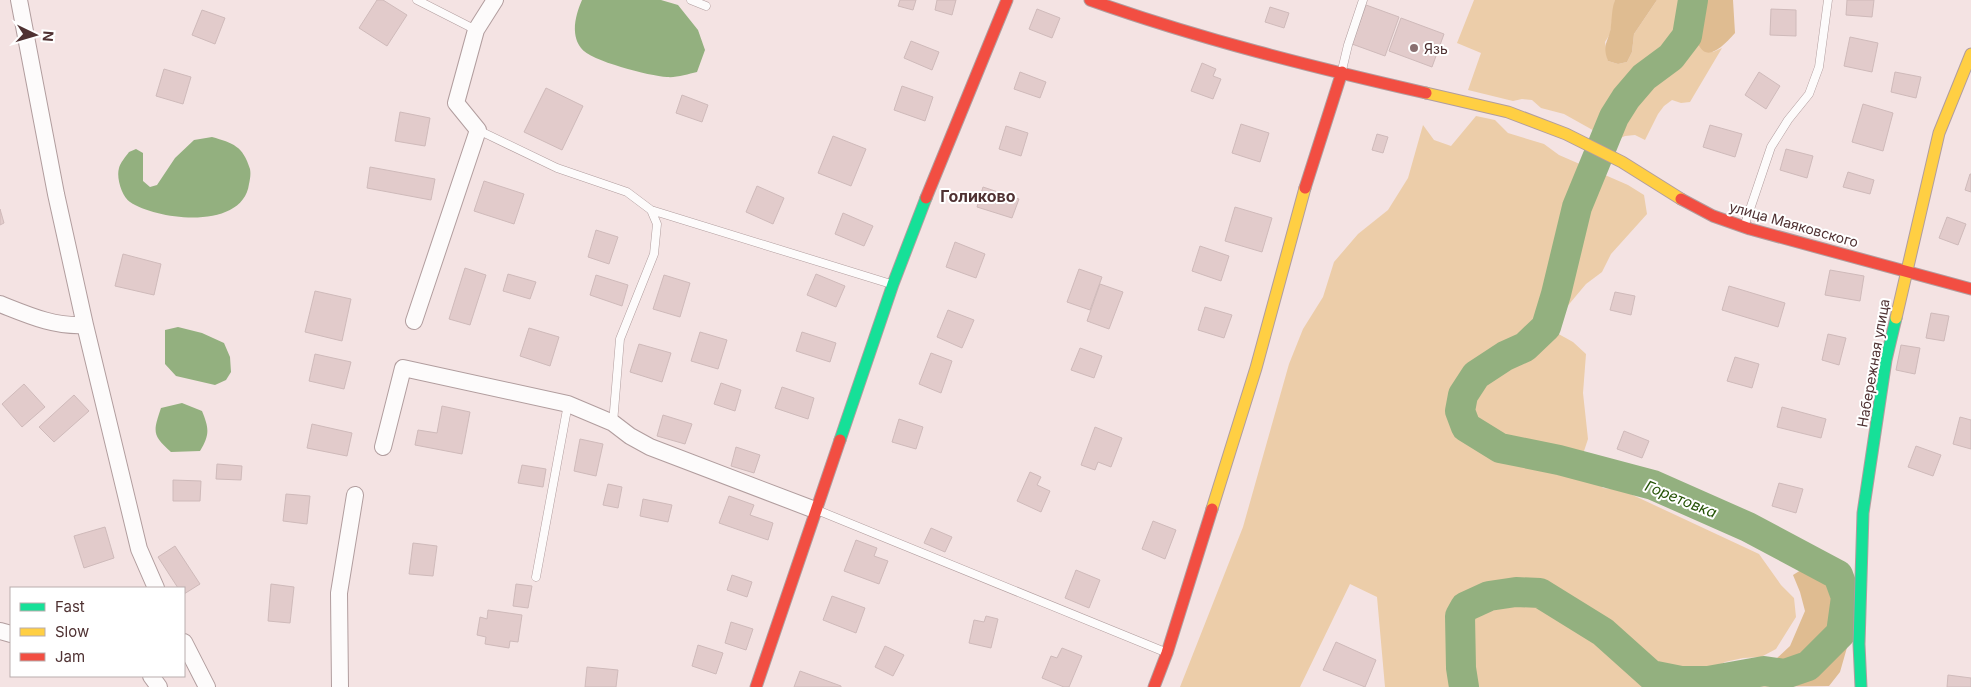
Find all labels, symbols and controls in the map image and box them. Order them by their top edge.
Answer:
north arrow [10,10,60,60]
text: N [40,30,57,42]
place label: Язь [1424,40,1448,57]
marker: Язь [1408,42,1420,54]
district label: Голиково [940,186,1016,206]
street label: улица Маяковского [1727,197,1861,251]
street label: Набережная улица [1853,297,1893,429]
water label: Горетовка [1642,476,1720,522]
legend [10,587,185,677]
text: Fast [55,597,85,616]
text: Slow [55,622,89,641]
text: Jam [55,647,85,666]

